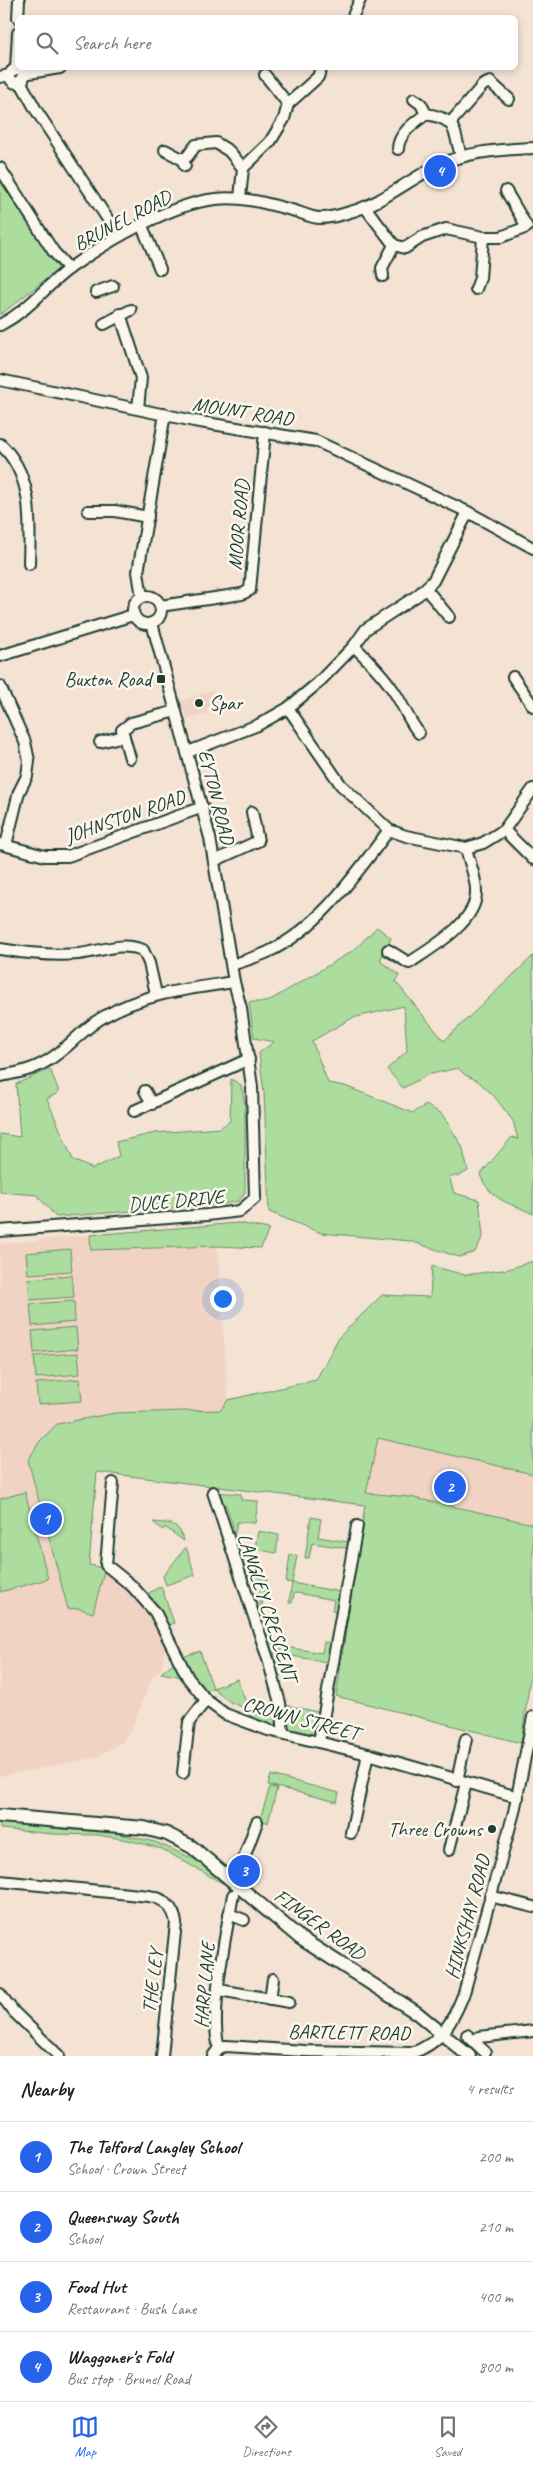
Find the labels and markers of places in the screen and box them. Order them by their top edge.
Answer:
pin: 4 [424,152,456,190]
place label: Buxton Road [64,667,154,692]
marker: Buxton Road [155,673,167,685]
place label: Spar [209,691,244,716]
marker: Spar [193,697,205,709]
pin: 2 [434,1468,466,1506]
pin: 1 [30,1500,62,1538]
place label: Three Crowns [388,1817,484,1842]
marker: Three Crowns [486,1823,498,1835]
pin: 3 [228,1852,260,1890]

